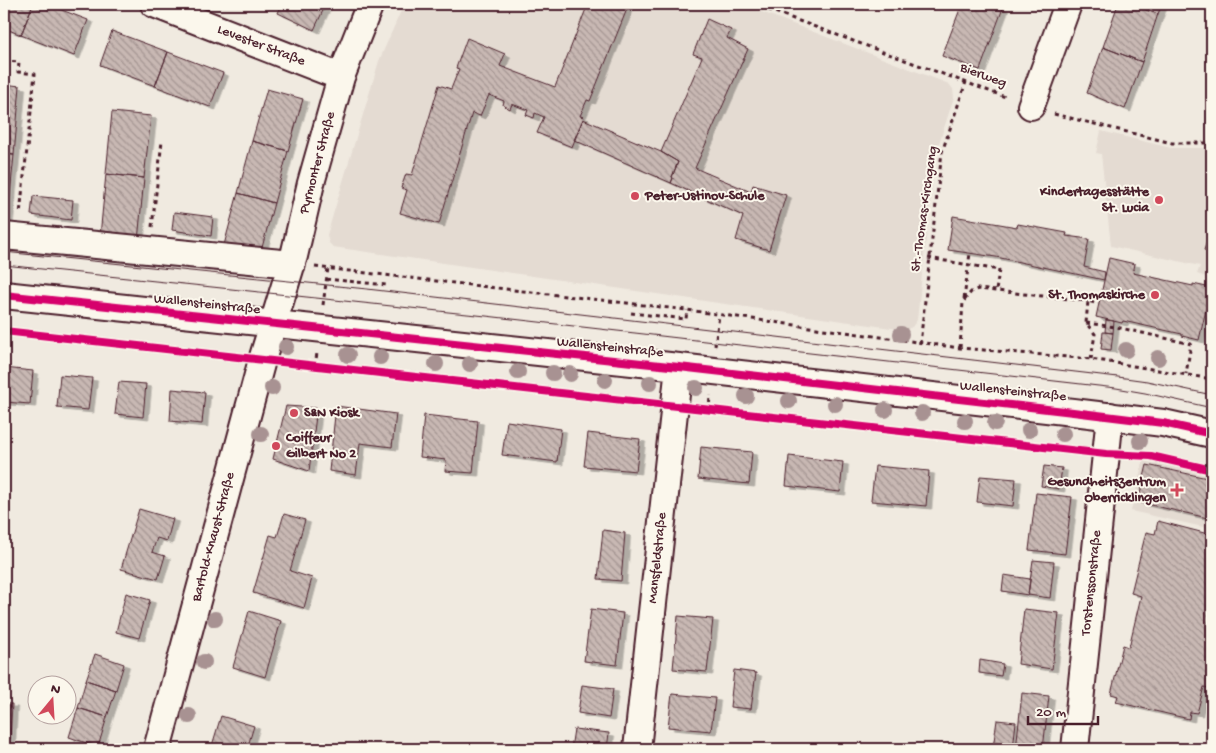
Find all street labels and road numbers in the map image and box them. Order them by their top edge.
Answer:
street label: Levester Straße [215,21,308,71]
street label: Bierweg [956,59,1009,92]
street label: Pyrmonter Straße [296,109,340,217]
street label: St.-Thomas-Kirchgang [908,145,942,273]
street label: Wallensteinstraße [153,291,262,319]
street label: Wallensteinstraße [556,334,665,362]
street label: Wallensteinstraße [959,378,1068,406]
street label: Bartold-Knaust-Straße [188,470,240,604]
street label: Mansfeldstraße [645,511,671,604]
street label: Torstenssonstraße [1078,529,1106,638]

